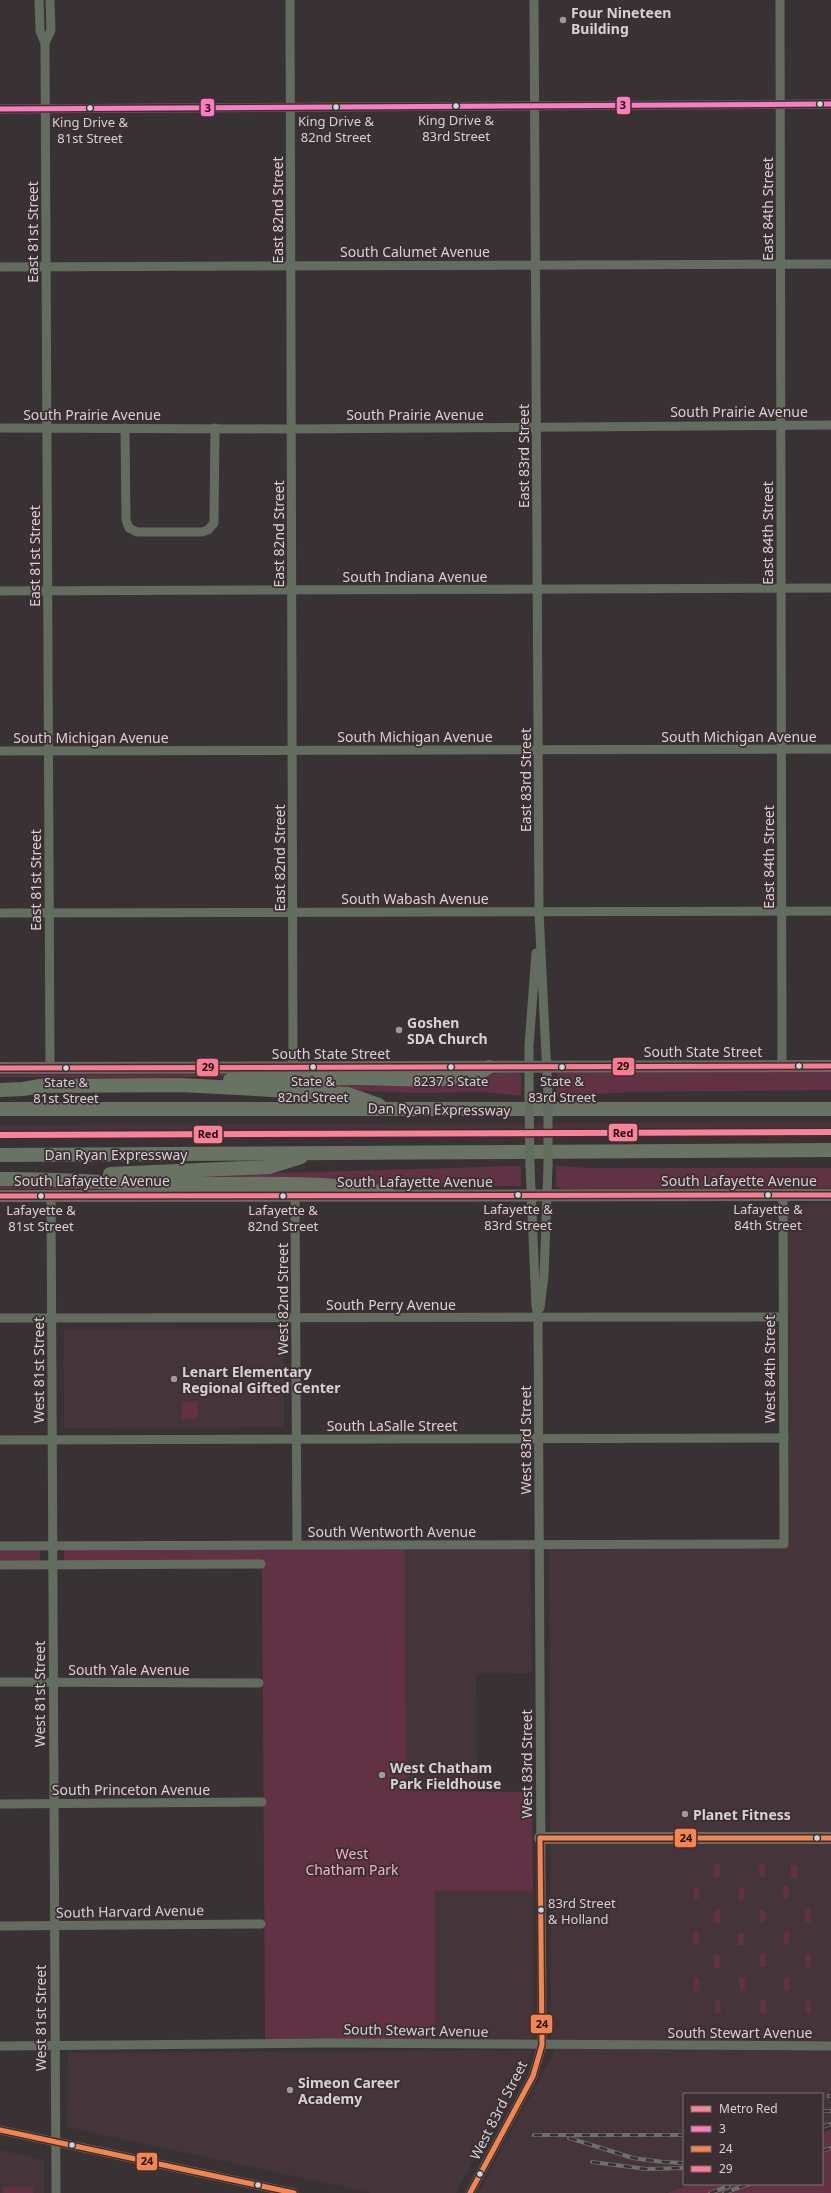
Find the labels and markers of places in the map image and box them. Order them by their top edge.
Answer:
place label: Four Nineteen Building [571,3,671,38]
marker: Four Nineteen Building [558,15,568,25]
unlabelled marker [815,99,825,109]
marker: King Drive & 83rd Street [451,101,461,111]
marker: King Drive & 82nd Street [331,102,341,112]
marker: King Drive & 81st Street [85,103,95,113]
place label: King Drive & 83rd Street [418,111,494,145]
place label: King Drive & 82nd Street [298,112,374,146]
place label: King Drive & 81st Street [52,113,128,147]
place label: Goshen SDA Church [407,1013,488,1048]
marker: Goshen SDA Church [394,1025,404,1035]
unlabelled marker [794,1061,804,1071]
marker: State & 82nd Street [308,1062,318,1072]
marker: 8237 S State [446,1062,456,1072]
marker: State & 83rd Street [557,1062,567,1072]
marker: State & 81st Street [61,1063,71,1073]
place label: State & 82nd Street [278,1072,349,1106]
place label: 8237 S State [414,1072,488,1090]
place label: State & 83rd Street [528,1072,596,1106]
place label: State & 81st Street [33,1073,99,1107]
marker: Lafayette & 83rd Street [513,1190,523,1200]
marker: Lafayette & 84th Street [763,1190,773,1200]
marker: Lafayette & 81st Street [36,1191,46,1201]
marker: Lafayette & 82nd Street [278,1191,288,1201]
place label: Lafayette & 83rd Street [483,1200,553,1234]
place label: Lafayette & 84th Street [733,1200,803,1234]
place label: Lafayette & 81st Street [6,1201,76,1235]
place label: Lafayette & 82nd Street [248,1201,319,1235]
place label: Lenart Elementary Regional Gifted Center [182,1362,341,1397]
marker: Lenart Elementary Regional Gifted Center [169,1374,179,1384]
place label: West Chatham Park Fieldhouse [390,1758,501,1793]
marker: West Chatham Park Fieldhouse [377,1770,387,1780]
place label: Planet Fitness [693,1805,791,1824]
marker: Planet Fitness [680,1809,690,1819]
unlabelled marker [812,1833,822,1843]
place label: 83rd Street & Holland [548,1894,616,1928]
marker: 83rd Street & Holland [536,1905,546,1915]
place label: Simeon Career Academy [298,2073,400,2108]
marker: Simeon Career Academy [285,2085,295,2095]
unlabelled marker [67,2140,77,2150]
unlabelled marker [475,2169,485,2179]
unlabelled marker [253,2180,263,2190]

